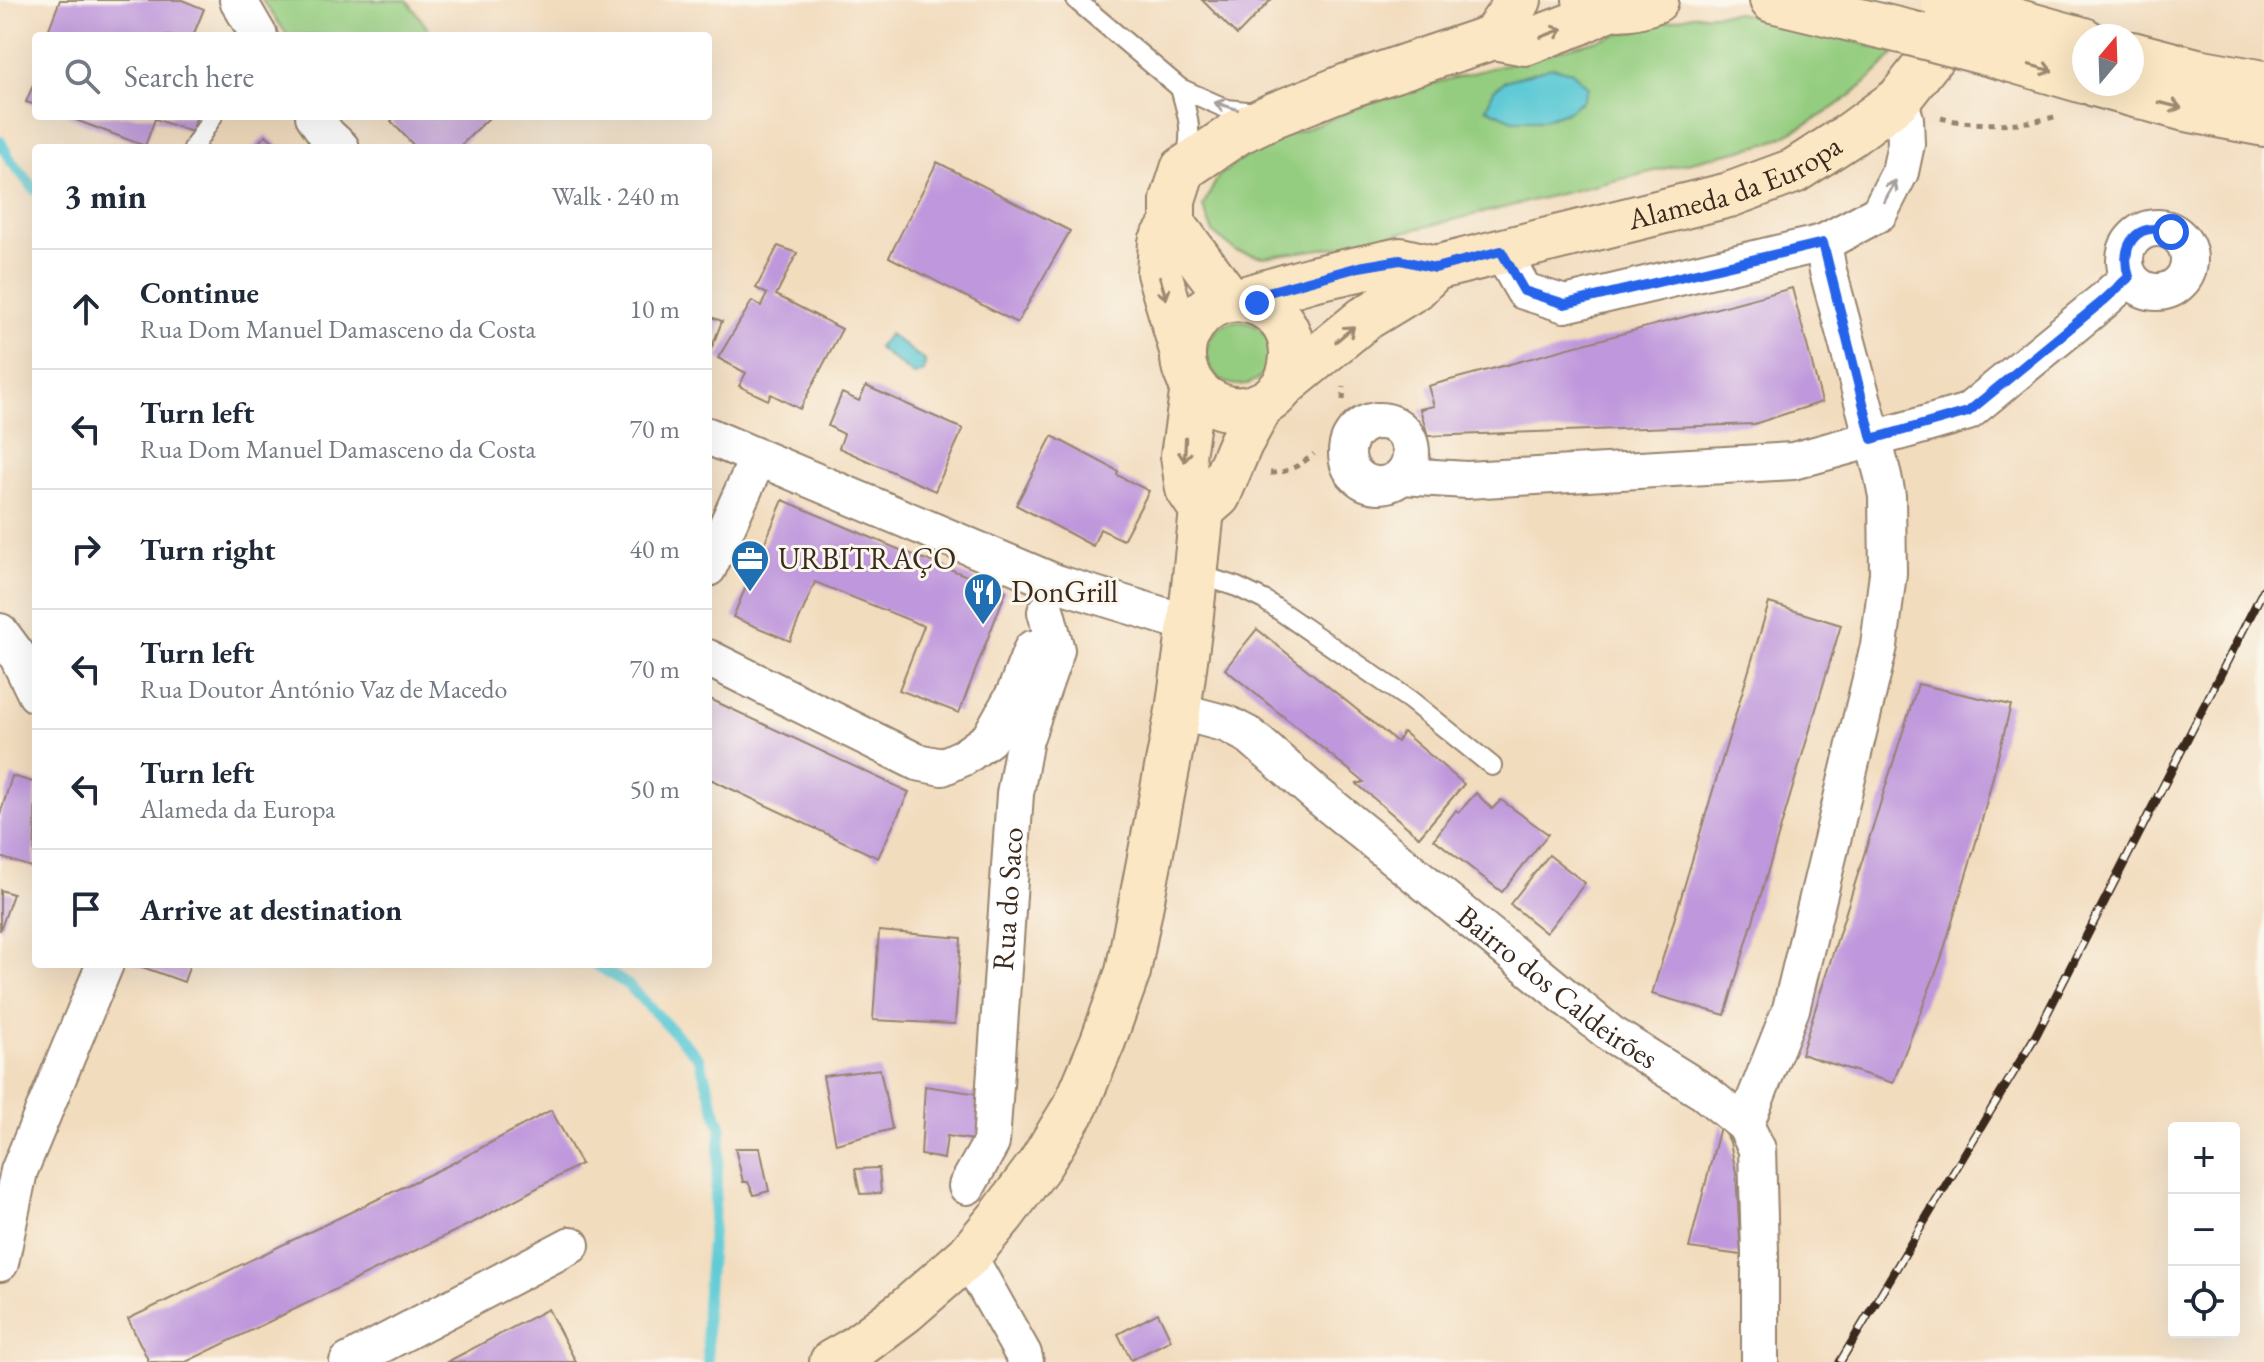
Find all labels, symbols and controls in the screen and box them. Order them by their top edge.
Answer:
one-way arrow [1539,24,1564,39]
north arrow [2072,24,2144,96]
search box [32,32,712,120]
icon: search [60,54,104,98]
text: Search here [124,57,254,96]
one-way arrow [2028,62,2054,77]
one-way arrow [1213,98,1239,113]
one-way arrow [2157,98,2182,113]
street label: Alameda da Europa [1623,126,1849,239]
text: 3 min [64,174,147,218]
text: Walk · 240 m [552,179,680,213]
one-way arrow [1883,180,1898,204]
route start [2153,214,2189,250]
text: Continue [140,273,259,312]
one-way arrow [1157,275,1172,301]
route end [1239,285,1275,321]
icon: ahead [64,287,108,331]
text: 10 m [630,292,680,326]
text: Rua Dom Manuel Damasceno da Costa [140,312,536,346]
one-way arrow [1334,325,1355,343]
text: Turn left [140,393,254,432]
icon: left [64,407,108,451]
text: 70 m [630,412,680,446]
text: Rua Dom Manuel Damasceno da Costa [140,432,536,466]
one-way arrow [1177,437,1192,463]
icon: right [64,527,108,571]
text: Turn right [140,530,276,569]
text: 40 m [630,532,680,566]
office icon: URBITRAÇO [729,538,771,593]
place label: URBITRAÇO [778,539,956,578]
restaurant icon: DonGrill [962,571,1004,626]
place label: DonGrill [1011,572,1118,611]
text: Turn left [140,633,254,672]
icon: left [64,647,108,691]
text: 70 m [630,652,680,686]
text: Rua Doutor António Vaz de Macedo [140,672,507,706]
text: Turn left [140,753,254,792]
icon: left [64,767,108,811]
text: 50 m [630,772,680,806]
text: Alameda da Europa [140,792,335,826]
street label: Rua do Saco [983,826,1032,972]
icon: arrive [64,887,108,931]
text: Arrive at destination [140,890,402,929]
street label: Bairro dos Caldeirões [1449,897,1665,1077]
map controls [2168,1122,2240,1338]
button: + [2168,1122,2240,1194]
button: − [2168,1194,2240,1266]
button: locate [2168,1266,2240,1338]

